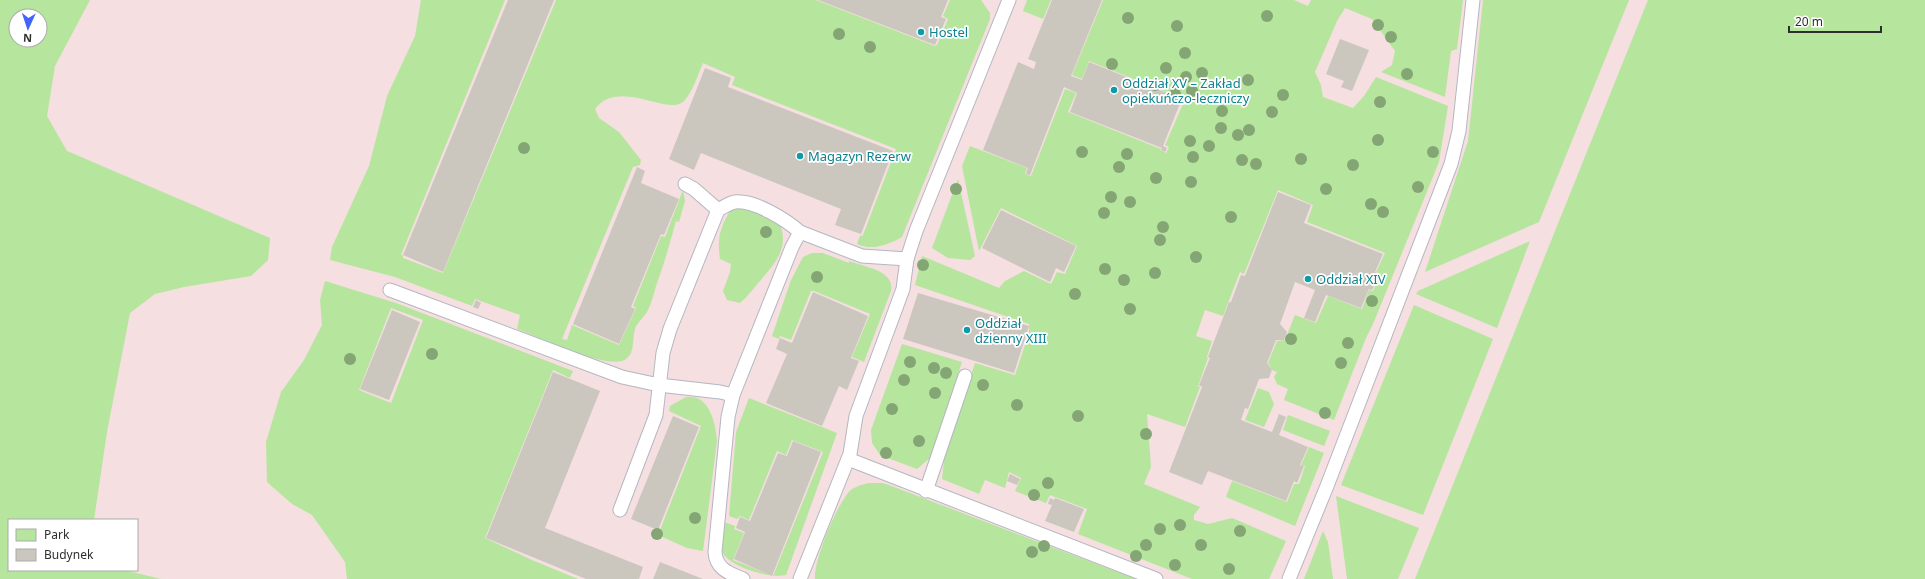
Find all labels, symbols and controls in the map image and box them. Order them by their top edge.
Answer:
north arrow [8,8,48,48]
scale bar [1789,8,1881,34]
text: 20 m [1795,13,1823,30]
place label: Hostel [929,23,968,41]
marker: Hostel [916,27,926,37]
text: N [23,31,32,46]
place label: Oddział XV – Zakład opiekuńczo-leczniczy [1122,74,1250,107]
marker: Oddział XV – Zakład opiekuńczo-leczniczy [1109,85,1119,95]
place label: Magazyn Rezerw [808,147,912,165]
marker: Magazyn Rezerw [795,151,805,161]
place label: Oddział XIV [1316,270,1386,288]
marker: Oddział XIV [1303,274,1313,284]
place label: Oddział dzienny XIII [975,314,1047,347]
marker: Oddział dzienny XIII [962,325,972,335]
legend [8,519,138,571]
text: Park [44,526,70,543]
text: Budynek [44,546,94,563]

